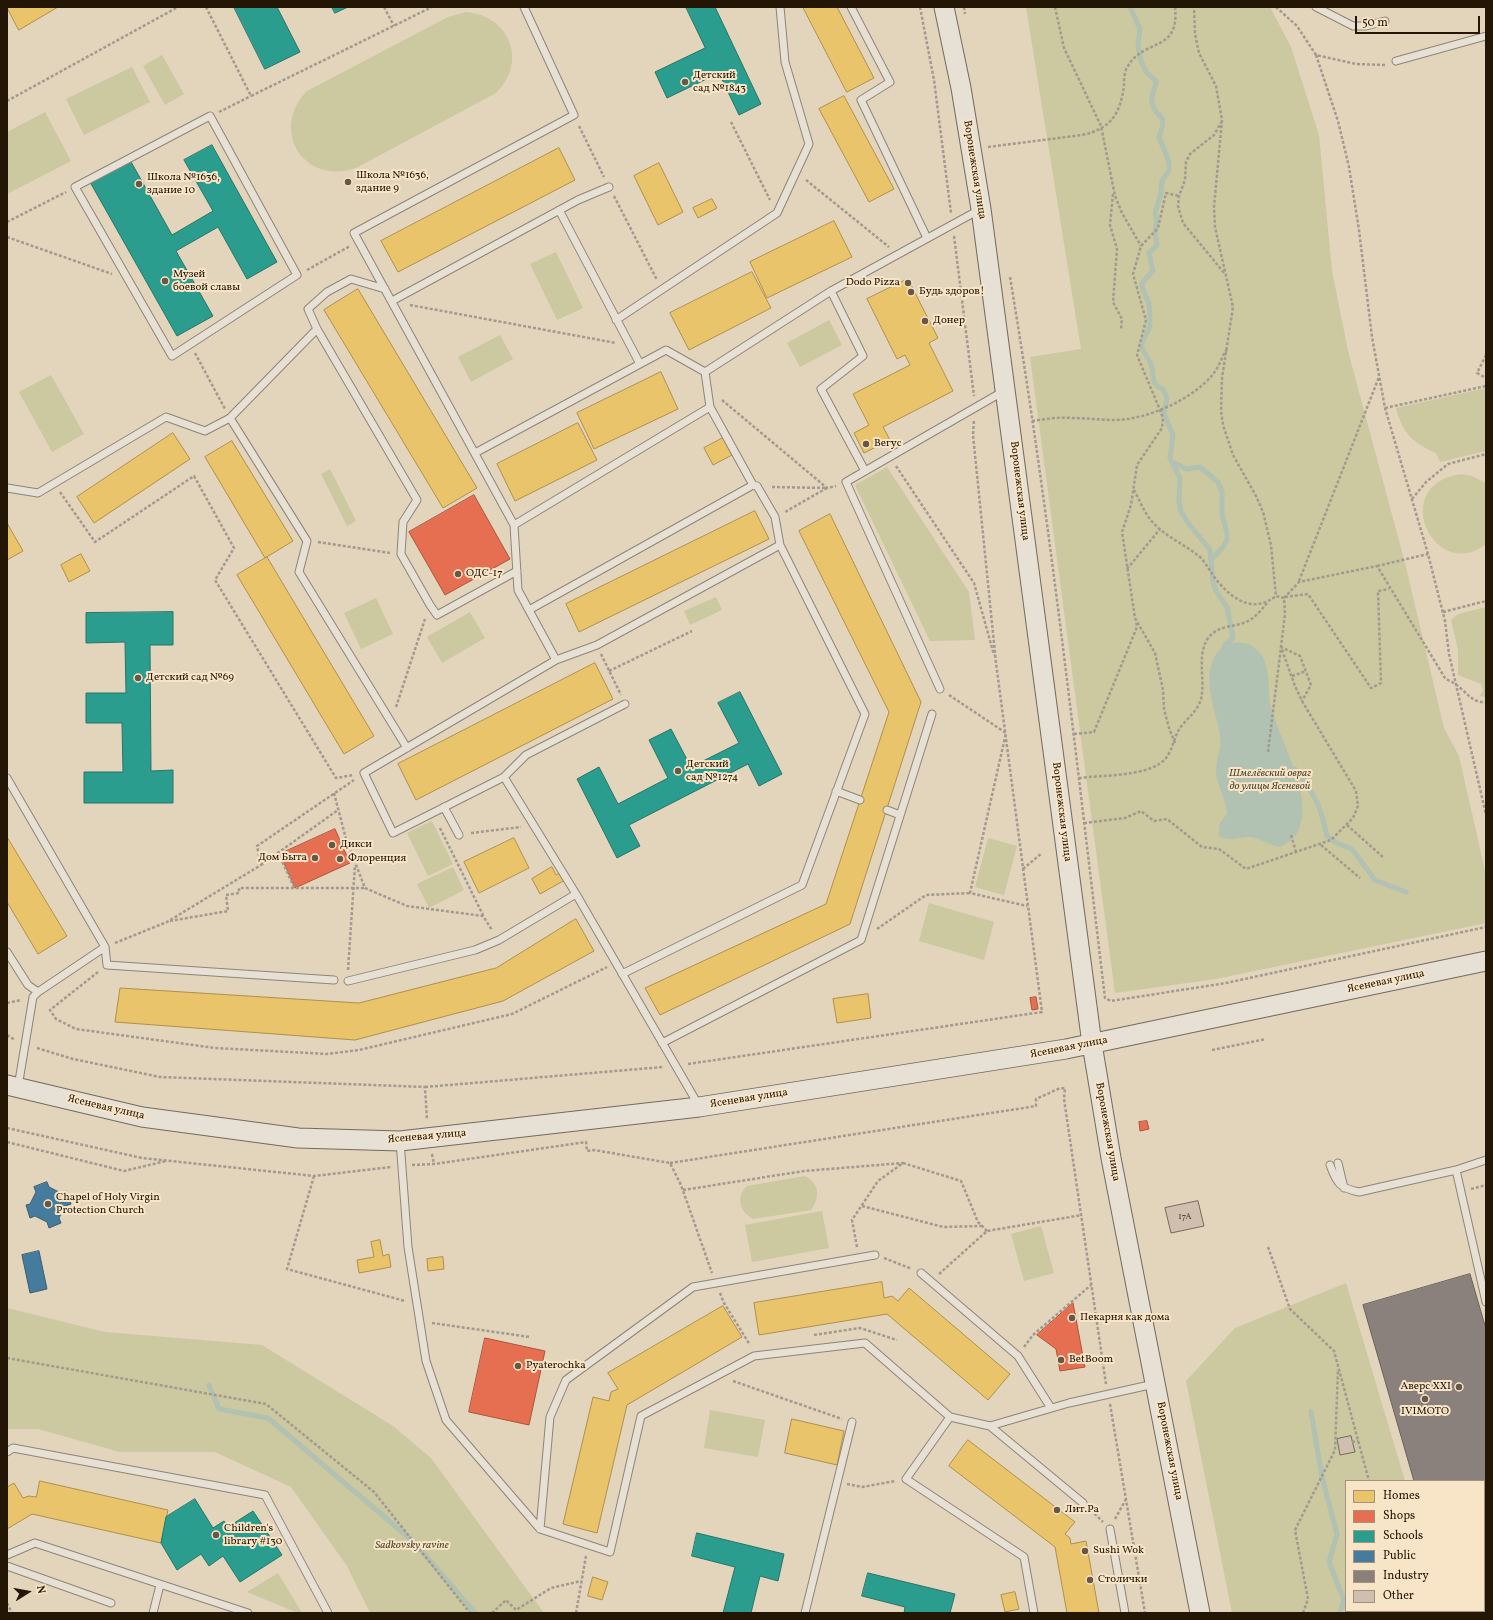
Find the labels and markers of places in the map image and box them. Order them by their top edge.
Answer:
place label: Детский сад №1843 [693,69,746,95]
marker: Детский сад №1843 [680,77,690,87]
place label: Школа №1636, здание 9 [356,169,429,195]
place label: Школа №1636, здание 10 [147,171,220,197]
marker: Школа №1636, здание 9 [343,177,353,187]
marker: Школа №1636, здание 10 [134,179,144,189]
place label: Музей боевой славы [173,268,240,294]
marker: Музей боевой славы [160,276,170,286]
place label: Dodo Pizza [846,276,900,290]
marker: Dodo Pizza [903,278,913,288]
place label: Будь здоров! [919,285,984,299]
marker: Будь здоров! [906,287,916,297]
place label: Донер [933,314,965,328]
marker: Донер [920,316,930,326]
place label: Вегус [874,437,902,451]
marker: Вегус [861,439,871,449]
place label: ОДС-17 [466,567,502,581]
marker: ОДС-17 [453,569,463,579]
place label: Детский сад №69 [146,671,234,685]
marker: Детский сад №69 [133,673,143,683]
place label: Детский сад №1274 [686,758,738,784]
marker: Детский сад №1274 [673,766,683,776]
place label: Дикси [340,838,372,852]
marker: Дикси [327,840,337,850]
place label: Дом Быта [258,851,307,865]
place label: Флоренция [348,852,406,866]
marker: Дом Быта [310,853,320,863]
marker: Флоренция [335,854,345,864]
place label: Chapel of Holy Virgin Protection Church [56,1191,160,1217]
marker: Chapel of Holy Virgin Protection Church [43,1199,53,1209]
place label: Пекарня как дома [1080,1311,1170,1325]
marker: Пекарня как дома [1067,1313,1077,1323]
place label: BetBoom [1069,1353,1113,1367]
marker: BetBoom [1056,1355,1066,1365]
place label: Pyaterochka [526,1359,586,1373]
marker: Pyaterochka [513,1361,523,1371]
place label: Аверс XXI [1400,1380,1451,1394]
marker: Аверс XXI [1454,1382,1464,1392]
marker: IVIMOTO [1420,1394,1430,1404]
place label: IVIMOTO [1401,1405,1449,1419]
place label: Лит.Ра [1065,1503,1099,1517]
marker: Лит.Ра [1052,1505,1062,1515]
place label: Children's library #130 [224,1522,282,1548]
marker: Children's library #130 [211,1530,221,1540]
place label: Sushi Wok [1093,1544,1144,1558]
marker: Sushi Wok [1080,1546,1090,1556]
place label: Столички [1098,1573,1147,1587]
marker: Столички [1085,1575,1095,1585]

